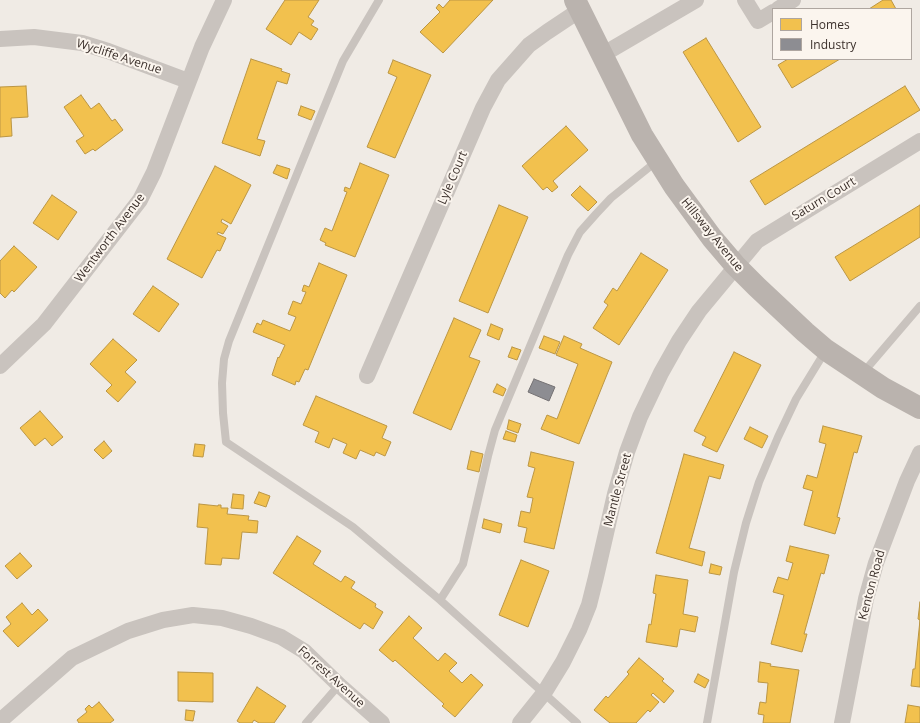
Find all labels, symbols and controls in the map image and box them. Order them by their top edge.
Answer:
legend [772,8,912,60]
text: Homes [810,16,850,33]
street label: Wycliffe Avenue [75,36,163,78]
text: Industry [810,36,856,53]
street label: Lyle Court [435,149,471,207]
street label: Saturn Court [790,174,858,224]
street label: Wentworth Avenue [72,191,148,285]
street label: Hillsway Avenue [678,195,746,275]
street label: Mantle Street [601,452,635,528]
street label: Kenton Road [856,548,888,622]
street label: Forrest Avenue [295,643,367,711]

